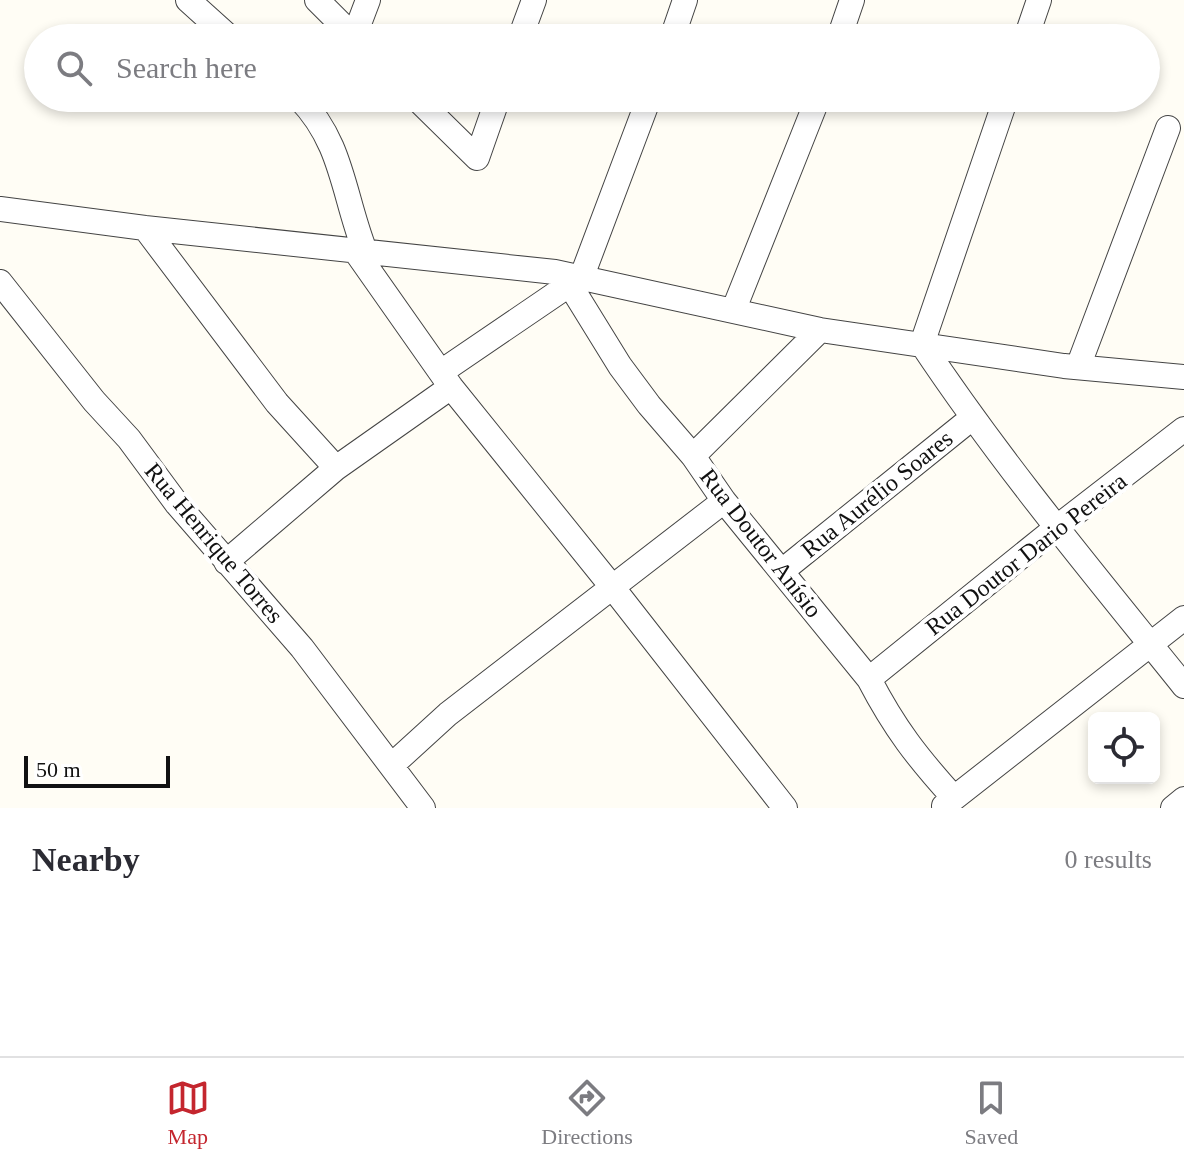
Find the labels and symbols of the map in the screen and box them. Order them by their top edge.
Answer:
street label: Rua Aurélio Soares [796,425,958,563]
street label: Rua Henrique Torres [140,458,288,628]
street label: Rua Doutor Anísio [695,464,827,622]
street label: Rua Doutor Dario Pereira [921,467,1132,640]
scale bar [24,752,170,788]

